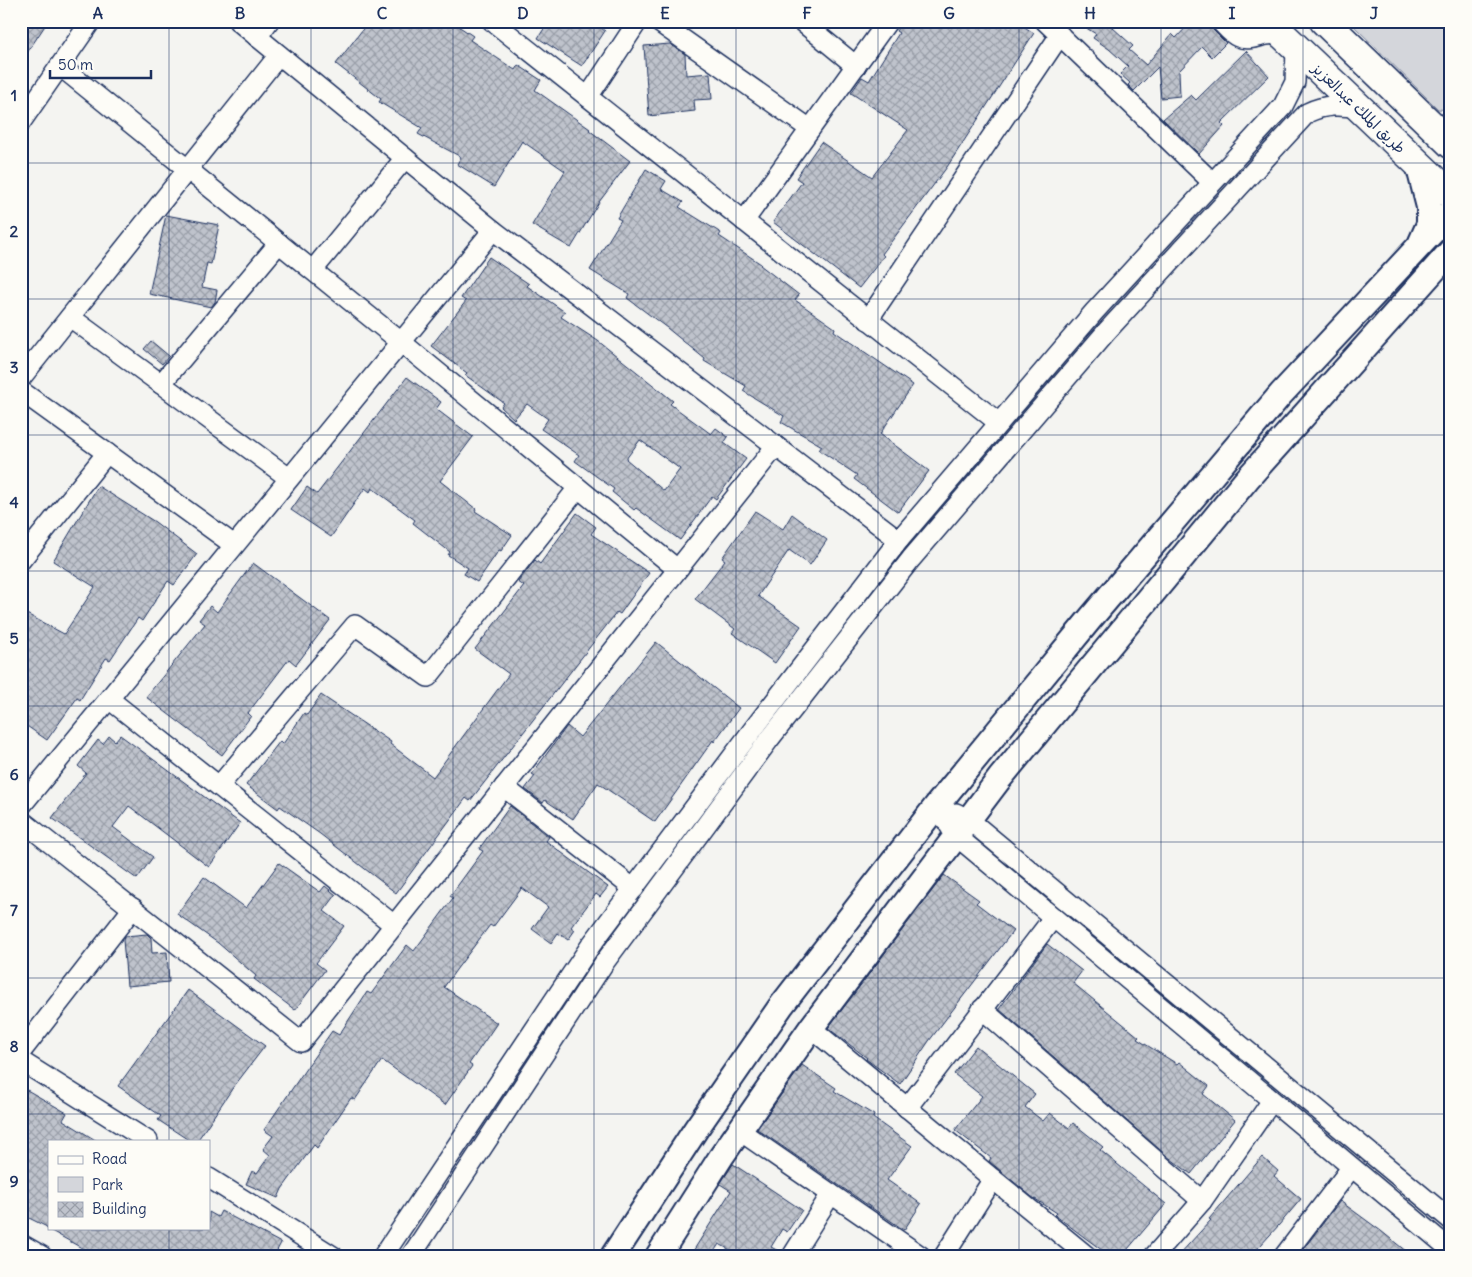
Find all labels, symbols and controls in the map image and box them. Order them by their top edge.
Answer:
text: A [93,3,103,23]
text: B [235,3,246,23]
text: C [377,3,388,23]
text: D [517,3,529,23]
text: E [660,3,670,23]
text: F [802,3,812,23]
text: G [943,3,955,23]
text: H [1084,3,1096,23]
text: I [1229,3,1236,23]
text: J [1370,3,1379,23]
scale bar [50,48,151,80]
text: 50 m [58,55,93,74]
street label: طريق الملك عبدالعزيز [1307,57,1410,157]
text: 1 [11,85,17,105]
text: 2 [10,221,19,241]
text: 3 [9,357,19,377]
text: 4 [9,492,19,512]
text: 5 [9,628,19,648]
text: 6 [9,764,19,784]
text: 7 [10,900,18,920]
text: 8 [9,1036,19,1056]
legend [48,1140,210,1230]
text: Road [92,1149,127,1168]
text: 9 [9,1171,19,1191]
text: Park [92,1175,123,1194]
text: Building [92,1199,147,1218]

